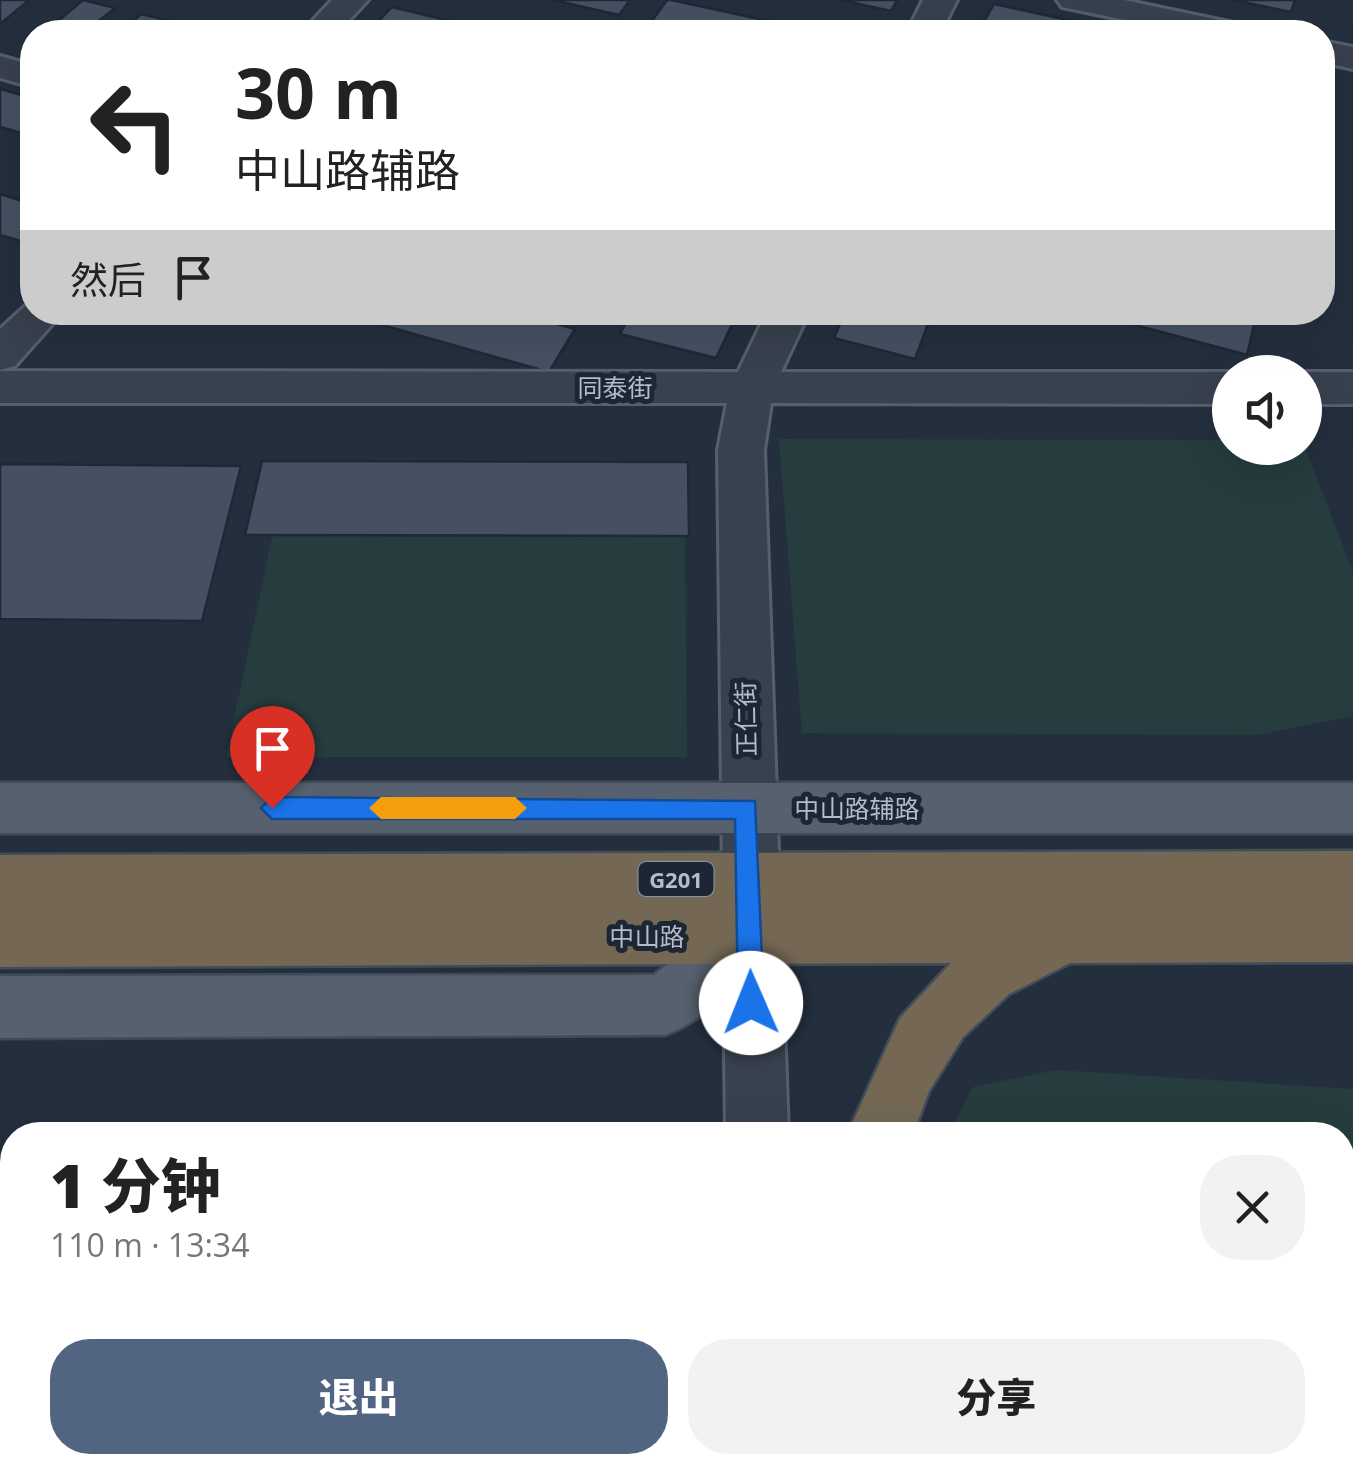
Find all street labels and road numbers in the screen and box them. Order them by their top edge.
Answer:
street label: 同泰街 [577,370,653,404]
street label: 正仁街 [727,681,763,757]
street label: 中山路辅路 [794,791,920,825]
road number: G201 [638,862,714,896]
street label: 中山路 [609,919,685,953]

